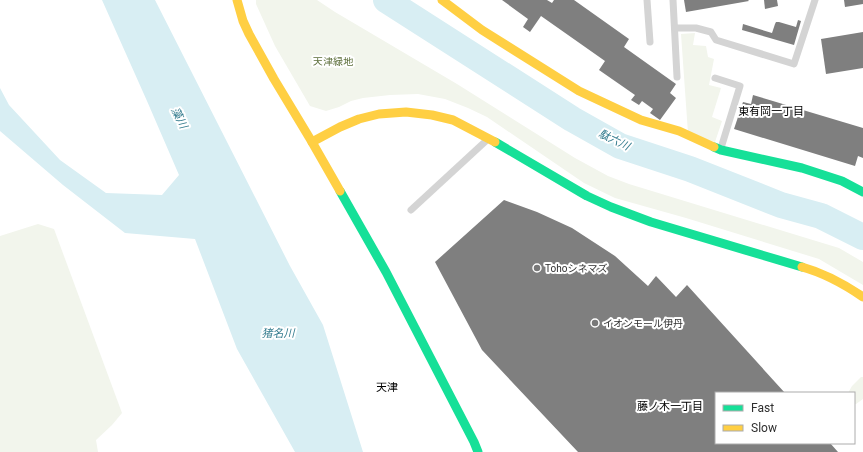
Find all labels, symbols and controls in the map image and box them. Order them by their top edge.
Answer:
park label: 天津緑地 [313,56,354,67]
water label: 藻川 [168,105,190,132]
district label: 東有岡一丁目 [738,105,804,118]
water label: 駄六川 [596,127,633,154]
marker: Tohoシネマズ [532,263,542,273]
place label: Tohoシネマズ [545,263,607,274]
marker: イオンモール伊丹 [590,318,600,328]
place label: イオンモール伊丹 [603,318,683,329]
water label: 猪名川 [262,327,295,340]
district label: 天津 [376,381,398,394]
legend [715,392,855,444]
district label: 藤ノ木一丁目 [637,400,703,413]
text: Fast [751,401,774,415]
text: Slow [751,421,777,435]

